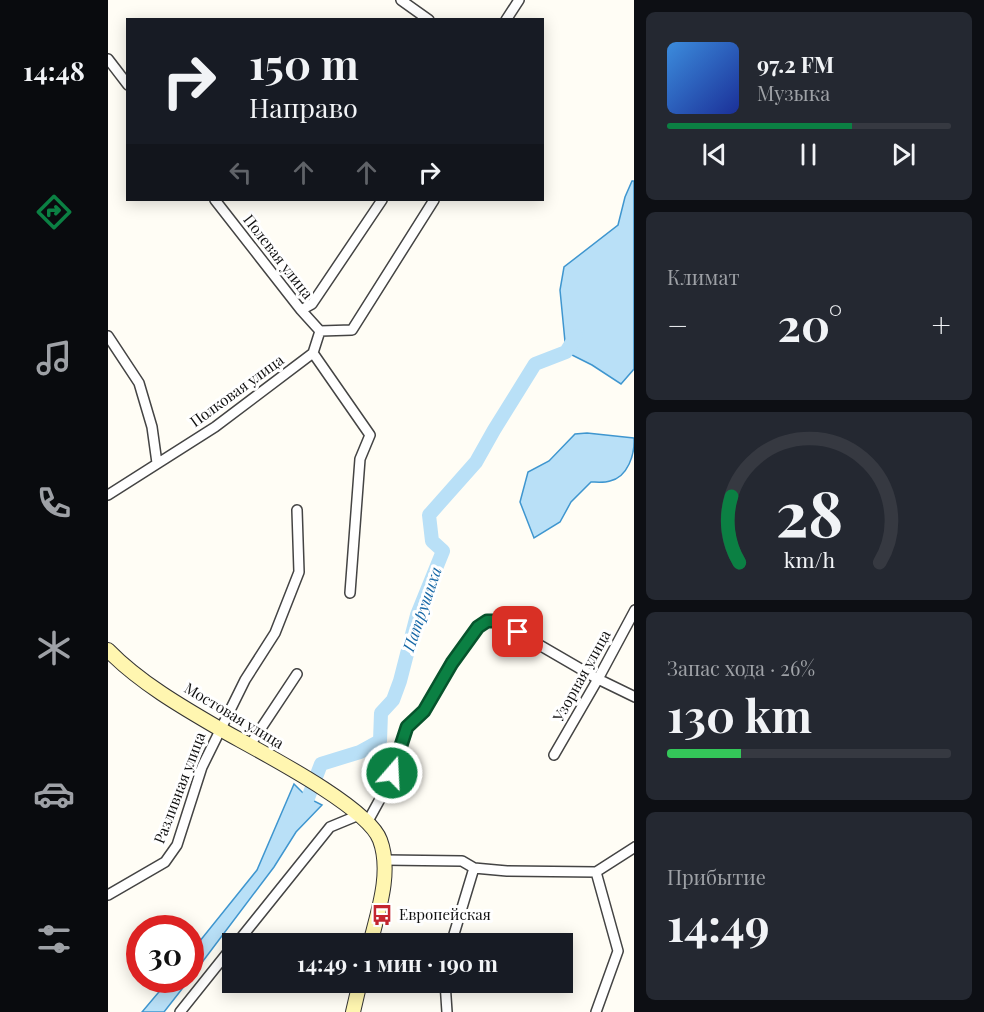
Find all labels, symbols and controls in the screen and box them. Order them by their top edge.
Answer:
text: 150 m [249,35,359,91]
icon: right [150,42,228,120]
text: 97.2 FM [757,49,834,79]
text: 14:48 [23,52,85,88]
text: Музыка [757,79,830,106]
text: Направо [249,89,358,125]
icon: previous [698,138,731,171]
icon: pause [792,138,825,171]
icon: next [887,138,920,171]
icon: left [224,156,257,189]
icon: ahead [287,156,320,189]
icon: ahead [350,156,383,189]
icon: right [413,156,446,189]
icon: directions [33,191,75,233]
street label: Полевая улица [239,210,318,303]
text: Климат [667,263,740,290]
text: 20° [778,293,842,353]
text: − [667,302,688,346]
text: + [932,302,951,346]
icon: music [33,337,75,379]
street label: Полковая улица [186,349,288,431]
text: 28 [775,469,843,553]
icon: phone [33,482,75,524]
text: km/h [783,545,835,573]
water label: Патрушиха [397,564,446,655]
pin [492,606,543,657]
icon: arrive [501,615,534,648]
street label: Узорная улица [547,626,615,726]
icon: climate [33,627,75,669]
text: Запас хода · 26% [667,654,815,681]
street label: Мостовая улица [181,678,288,753]
text: 130 km [667,684,812,744]
street label: Разливная улица [149,729,210,846]
position arrow [360,741,424,805]
icon: car [33,773,75,815]
text: Прибытие [667,863,766,890]
text: 14:49 [667,893,770,953]
bus stop icon: Европейская [370,903,394,927]
place label: Европейская [399,904,491,924]
speed limit sign: 30 [126,915,204,993]
icon: filters [33,918,75,960]
text: 14:49 · 1 мин · 190 m [297,948,498,978]

